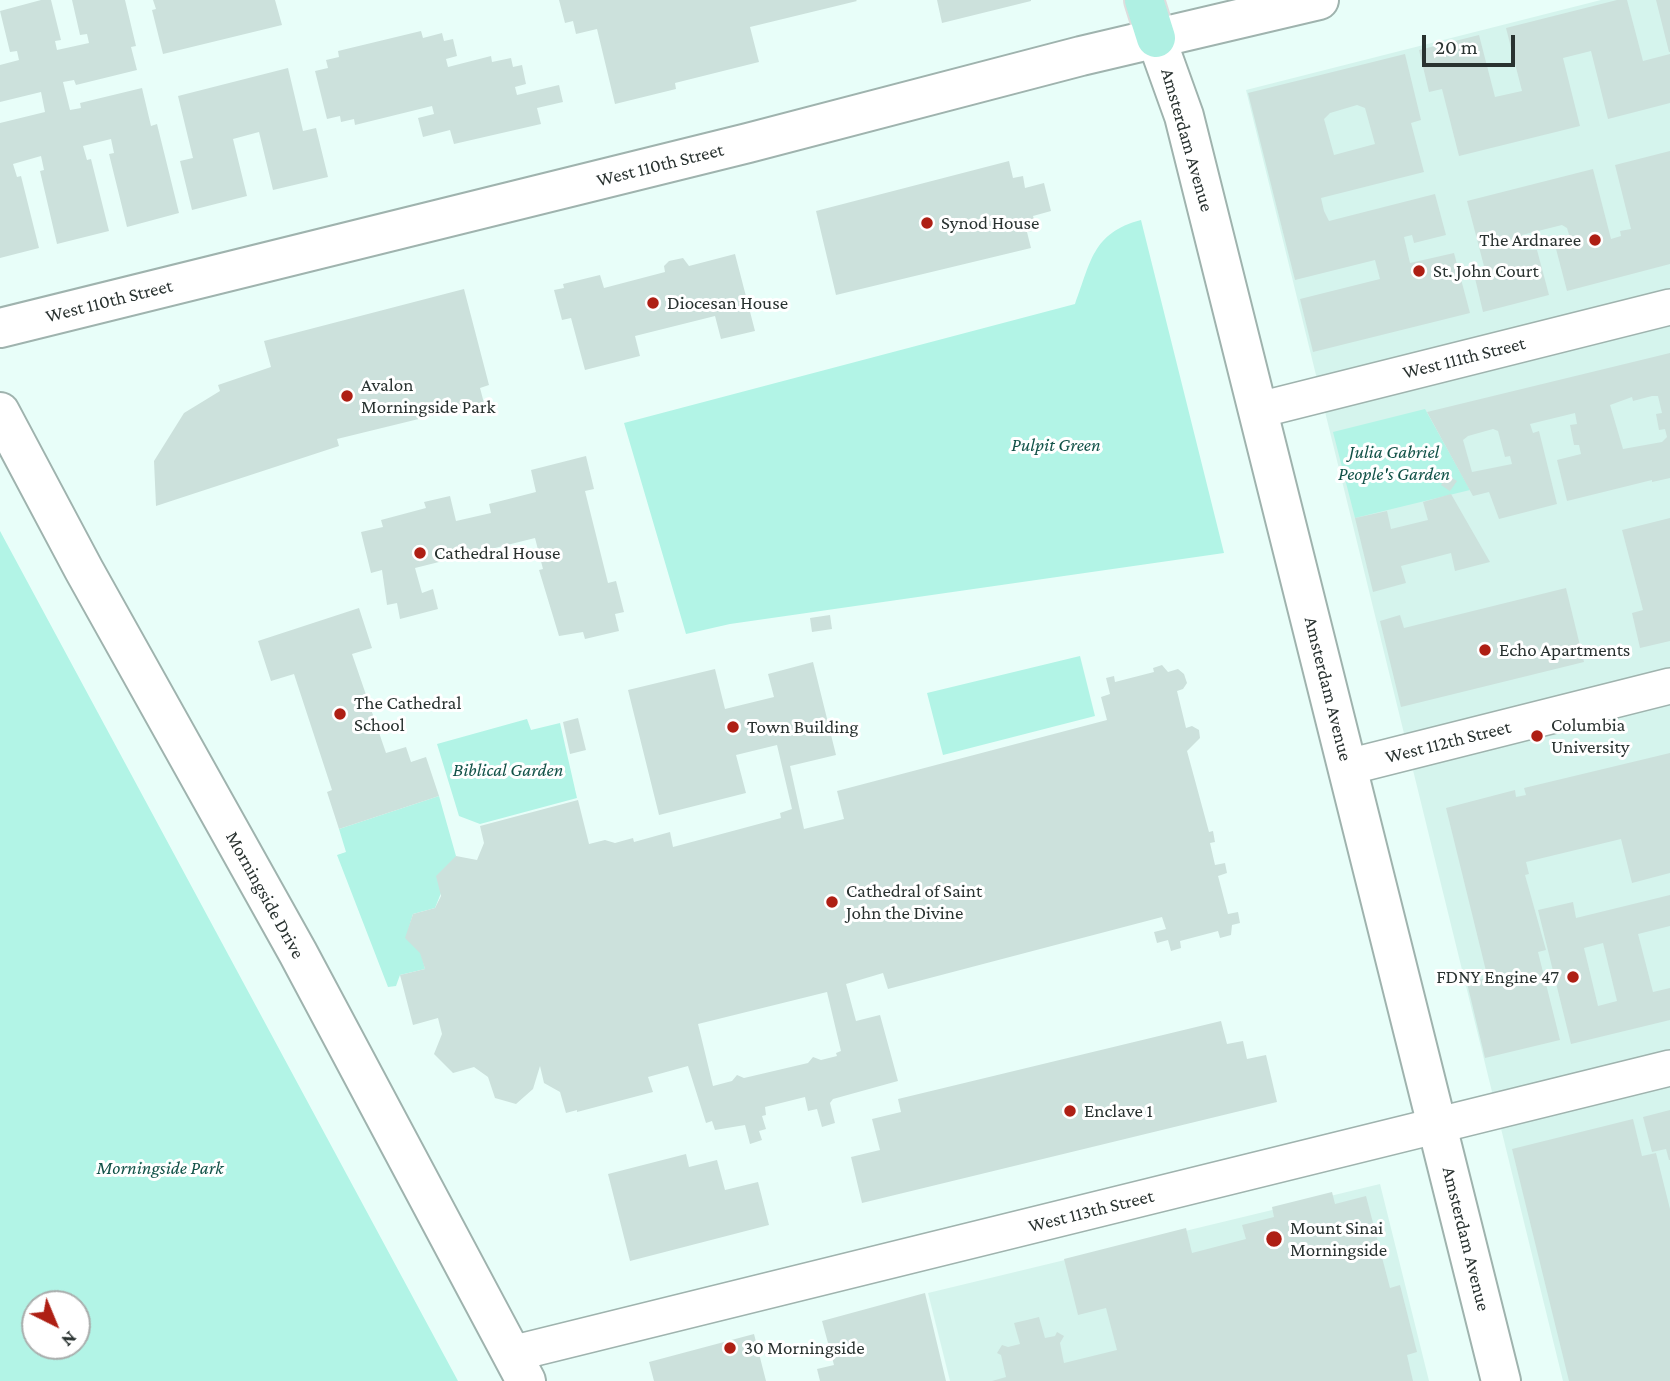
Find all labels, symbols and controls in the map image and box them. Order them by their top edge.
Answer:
scale bar [1425,21,1518,65]
text: 20 m [1435,35,1478,59]
street label: Amsterdam Avenue [1156,66,1218,214]
street label: West 110th Street [594,138,726,192]
place label: Synod House [941,212,1039,234]
marker: Synod House [919,215,935,231]
place label: The Ardnaree [1479,229,1581,251]
marker: The Ardnaree [1587,232,1603,248]
place label: St. John Court [1433,260,1539,282]
marker: St. John Court [1411,263,1427,279]
street label: West 110th Street [43,274,175,328]
place label: Diocesan House [667,292,788,314]
marker: Diocesan House [645,295,661,311]
street label: West 111th Street [1400,332,1528,384]
place label: Avalon Morningside Park [361,374,496,418]
marker: Avalon Morningside Park [339,388,355,404]
park label: Pulpit Green [1011,434,1101,456]
park label: Julia Gabriel People's Garden [1338,441,1450,485]
place label: Cathedral House [434,542,560,564]
marker: Cathedral House [412,545,428,561]
street label: Amsterdam Avenue [1299,614,1357,764]
place label: Echo Apartments [1499,639,1630,661]
marker: Echo Apartments [1477,642,1493,658]
place label: The Cathedral School [354,692,461,736]
marker: The Cathedral School [332,706,348,722]
place label: Columbia University [1551,714,1629,758]
street label: West 112th Street [1383,715,1513,769]
place label: Town Building [747,716,859,738]
marker: Town Building [725,719,741,735]
marker: Columbia University [1529,728,1545,744]
park label: Biblical Garden [453,759,563,781]
street label: Morningside Drive [221,827,309,963]
place label: Cathedral of Saint John the Divine [846,880,982,924]
marker: Cathedral of Saint John the Divine [824,894,840,910]
place label: FDNY Engine 47 [1436,966,1559,988]
marker: FDNY Engine 47 [1565,969,1581,985]
place label: Enclave 1 [1084,1100,1153,1122]
marker: Enclave 1 [1062,1103,1078,1119]
park label: Morningside Park [97,1157,223,1179]
street label: Amsterdam Avenue [1437,1164,1495,1314]
street label: West 113th Street [1026,1184,1156,1238]
place label: Mount Sinai Morningside [1290,1217,1387,1261]
marker: Mount Sinai Morningside [1264,1229,1284,1249]
north arrow [21,1290,91,1360]
text: N [57,1327,81,1351]
place label: 30 Morningside [744,1337,865,1359]
marker: 30 Morningside [722,1340,738,1356]

